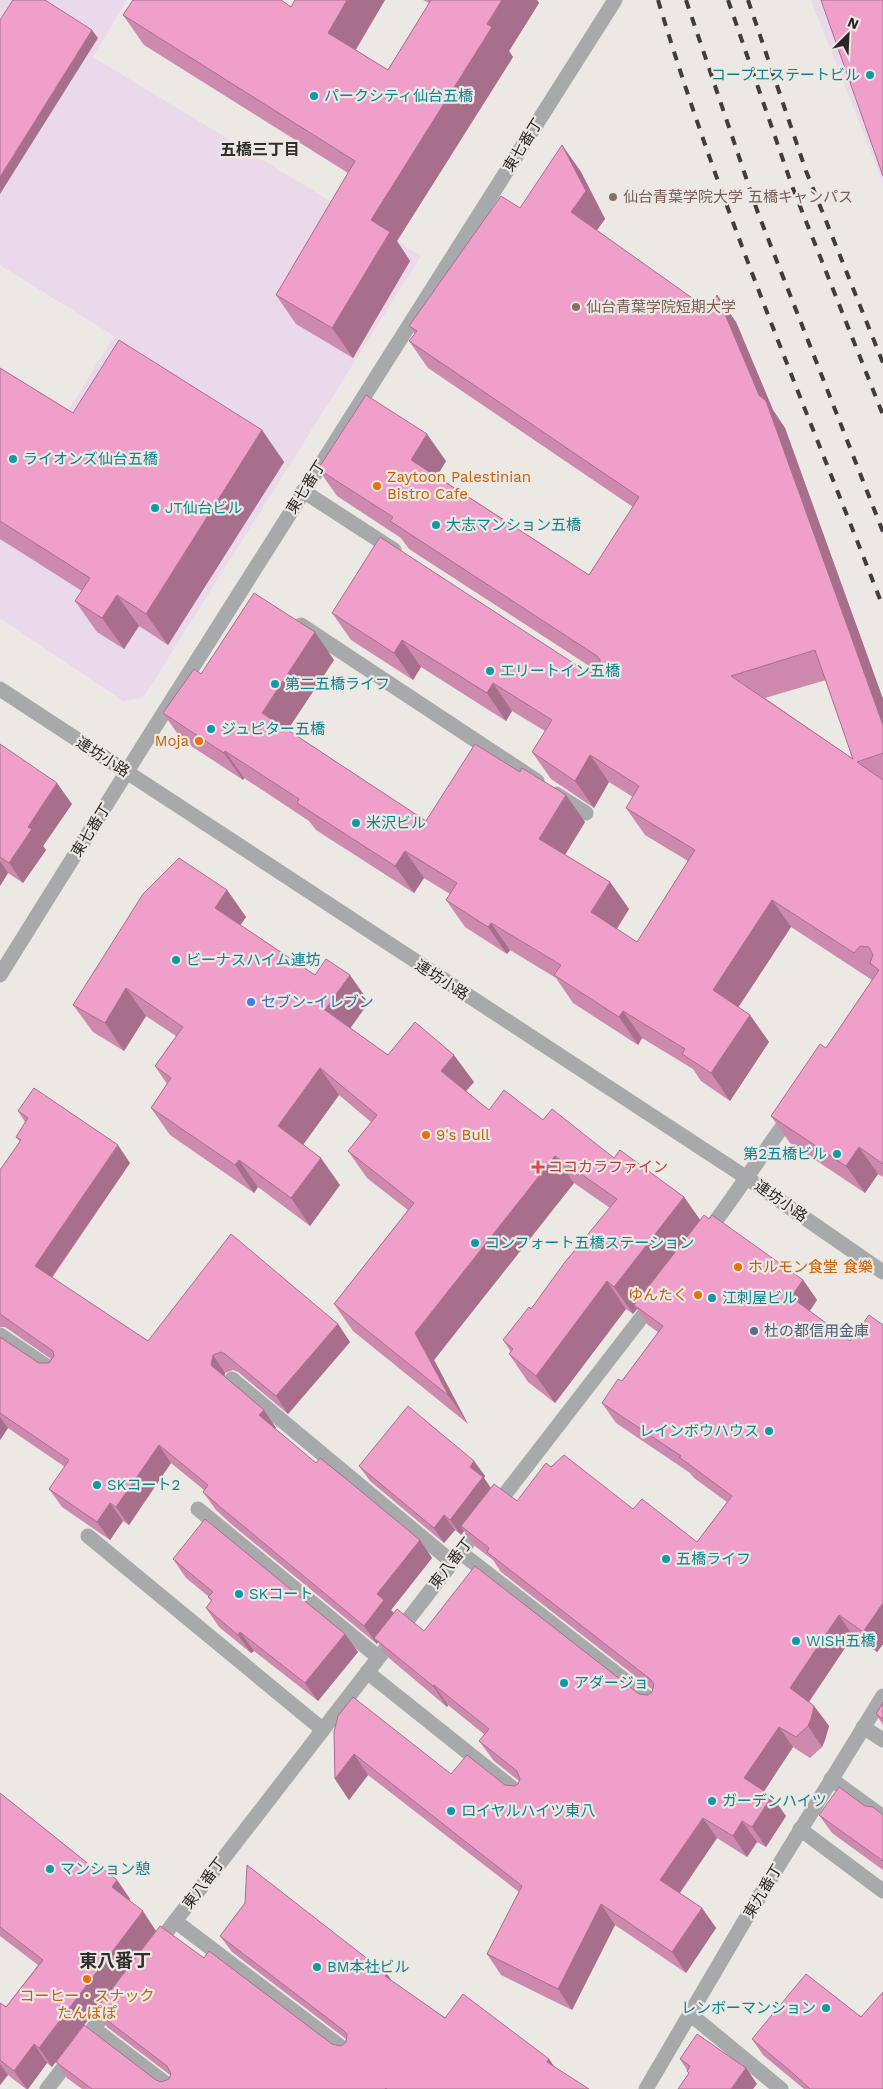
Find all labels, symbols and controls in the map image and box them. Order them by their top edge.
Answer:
north arrow [823,10,873,60]
text: N [845,14,861,33]
place label: コープエステートビル [711,66,860,84]
marker: コープエステートビル [864,69,876,81]
place label: パークシティ仙台五橋 [324,87,473,105]
marker: パークシティ仙台五橋 [308,90,320,102]
street label: 東七番丁 [499,115,547,175]
district label: 五橋三丁目 [220,140,300,159]
place label: 仙台青葉学院大学 五橋キャンパス [623,188,853,206]
marker: 仙台青葉学院大学 五橋キャンパス [607,191,619,203]
place label: 仙台青葉学院短期大学 [586,298,736,316]
marker: 仙台青葉学院短期大学 [570,301,582,313]
place label: ライオンズ仙台五橋 [23,450,158,468]
marker: ライオンズ仙台五橋 [7,453,19,465]
street label: 東七番丁 [282,457,330,517]
place label: Zaytoon Palestinian Bistro Cafe [387,468,531,503]
marker: Zaytoon Palestinian Bistro Cafe [371,480,383,492]
place label: JT仙台ビル [165,499,243,517]
marker: JT仙台ビル [149,502,161,514]
place label: 大志マンション五橋 [446,516,581,534]
marker: 大志マンション五橋 [430,519,442,531]
place label: エリートイン五橋 [500,662,620,680]
marker: エリートイン五橋 [484,665,496,677]
place label: 第二五橋ライフ [285,675,390,693]
marker: 第二五橋ライフ [269,678,281,690]
place label: ジュピター五橋 [221,720,325,738]
marker: ジュピター五橋 [205,723,217,735]
place label: Moja [155,732,190,750]
street label: 連坊小路 [73,733,133,781]
marker: Moja [193,735,205,747]
street label: 東七番丁 [67,800,115,860]
place label: 米沢ビル [366,814,426,832]
marker: 米沢ビル [350,817,362,829]
place label: ビーナスハイム連坊 [186,951,320,969]
marker: ビーナスハイム連坊 [170,954,182,966]
street label: 連坊小路 [412,956,472,1004]
place label: セブン-イレブン [261,993,374,1011]
marker: セブン-イレブン [245,996,257,1008]
place label: 9's Bull [436,1126,490,1144]
marker: 9's Bull [420,1129,432,1141]
place label: 第2五橋ビル [743,1145,827,1163]
marker: 第2五橋ビル [831,1148,843,1160]
place label: ココカラファイン [548,1158,668,1176]
marker: ココカラファイン [532,1161,544,1173]
street label: 連坊小路 [751,1176,811,1226]
place label: コンフォート五橋ステーション [485,1234,694,1252]
marker: コンフォート五橋ステーション [469,1237,481,1249]
place label: ホルモン食堂 食樂 [748,1258,873,1276]
marker: ホルモン食堂 食樂 [732,1261,744,1273]
place label: ゆんたく [628,1286,688,1304]
marker: ゆんたく [692,1289,704,1301]
place label: 江刺屋ビル [722,1289,797,1307]
marker: 江刺屋ビル [706,1292,718,1304]
place label: 杜の都信用金庫 [764,1322,869,1340]
marker: 杜の都信用金庫 [748,1325,760,1337]
place label: レインボウハウス [639,1422,759,1440]
marker: レインボウハウス [763,1425,775,1437]
place label: SKコート2 [107,1476,180,1494]
marker: SKコート2 [91,1479,103,1491]
street label: 東八番丁 [425,1534,477,1592]
place label: 五橋ライフ [676,1550,751,1568]
marker: 五橋ライフ [660,1553,672,1565]
place label: SKコート [249,1585,313,1603]
marker: SKコート [233,1588,245,1600]
place label: WISH五橋 [806,1632,875,1650]
marker: WISH五橋 [790,1635,802,1647]
place label: アダージョ [574,1674,649,1692]
marker: アダージョ [558,1677,570,1689]
place label: ガーデンハイツ [722,1792,827,1810]
marker: ガーデンハイツ [706,1795,718,1807]
place label: ロイヤルハイツ東八 [461,1802,595,1820]
marker: ロイヤルハイツ東八 [445,1805,457,1817]
street label: 東八番丁 [179,1854,229,1912]
place label: マンション憩 [60,1860,150,1878]
street label: 東九番丁 [740,1861,786,1921]
marker: マンション憩 [44,1863,56,1875]
district label: 東八番丁 [79,1950,151,1971]
place label: BM本社ビル [327,1958,410,1976]
marker: BM本社ビル [311,1961,323,1973]
marker: コーヒー・スナック たんぽぽ [81,1973,93,1985]
place label: コーヒー・スナック たんぽぽ [19,1987,155,2022]
place label: レンボーマンション [681,1999,816,2017]
marker: レンボーマンション [820,2002,832,2014]

